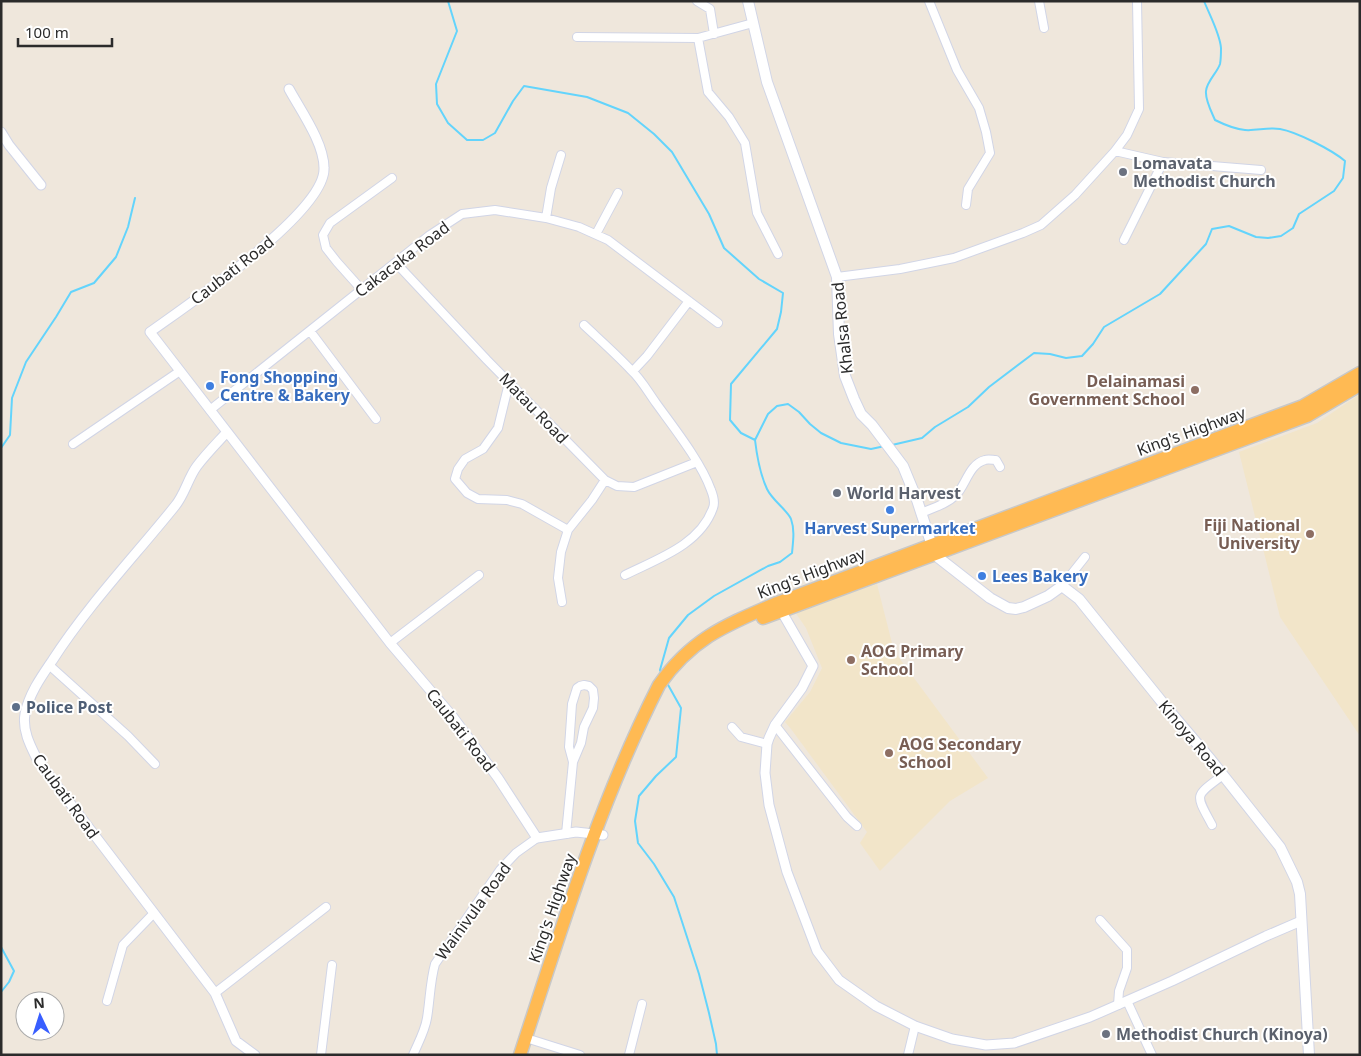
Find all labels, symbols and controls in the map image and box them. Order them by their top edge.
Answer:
scale bar [18,15,111,47]
text: 100 m [25,22,69,42]
place label: Lomavata Methodist Church [1133,152,1276,192]
marker: Lomavata Methodist Church [1117,166,1129,178]
street label: Cakacaka Road [350,216,454,302]
street label: Caubati Road [186,230,278,310]
street label: Khalsa Road [826,281,858,375]
place label: Fong Shopping Centre & Bakery [220,366,351,406]
street label: Matau Road [495,368,573,448]
place label: Delainamasi Government School [1029,370,1185,410]
marker: Fong Shopping Centre & Bakery [204,380,216,392]
marker: Delainamasi Government School [1189,384,1201,396]
street label: King's Highway [1134,401,1249,461]
place label: World Harvest [847,482,961,504]
marker: World Harvest [831,487,843,499]
marker: Harvest Supermarket [884,504,896,516]
place label: Fiji National University [1204,514,1301,554]
place label: Harvest Supermarket [804,517,976,539]
marker: Fiji National University [1304,528,1316,540]
street label: King's Highway [754,542,869,604]
place label: Lees Bakery [992,565,1089,587]
marker: Lees Bakery [976,570,988,582]
place label: AOG Primary School [861,640,964,680]
marker: AOG Primary School [845,654,857,666]
street label: Caubati Road [421,684,501,776]
street label: Kinoya Road [1154,695,1230,781]
place label: Police Post [26,696,112,718]
marker: Police Post [10,701,22,713]
place label: AOG Secondary School [899,733,1022,773]
marker: AOG Secondary School [883,747,895,759]
street label: Caubati Road [28,749,104,843]
street label: King's Highway [523,850,581,966]
street label: Wainivula Road [430,858,516,964]
north arrow [15,991,65,1041]
text: N [33,993,45,1012]
place label: Methodist Church (Kinoya) [1116,1023,1328,1045]
marker: Methodist Church (Kinoya) [1100,1028,1112,1040]

